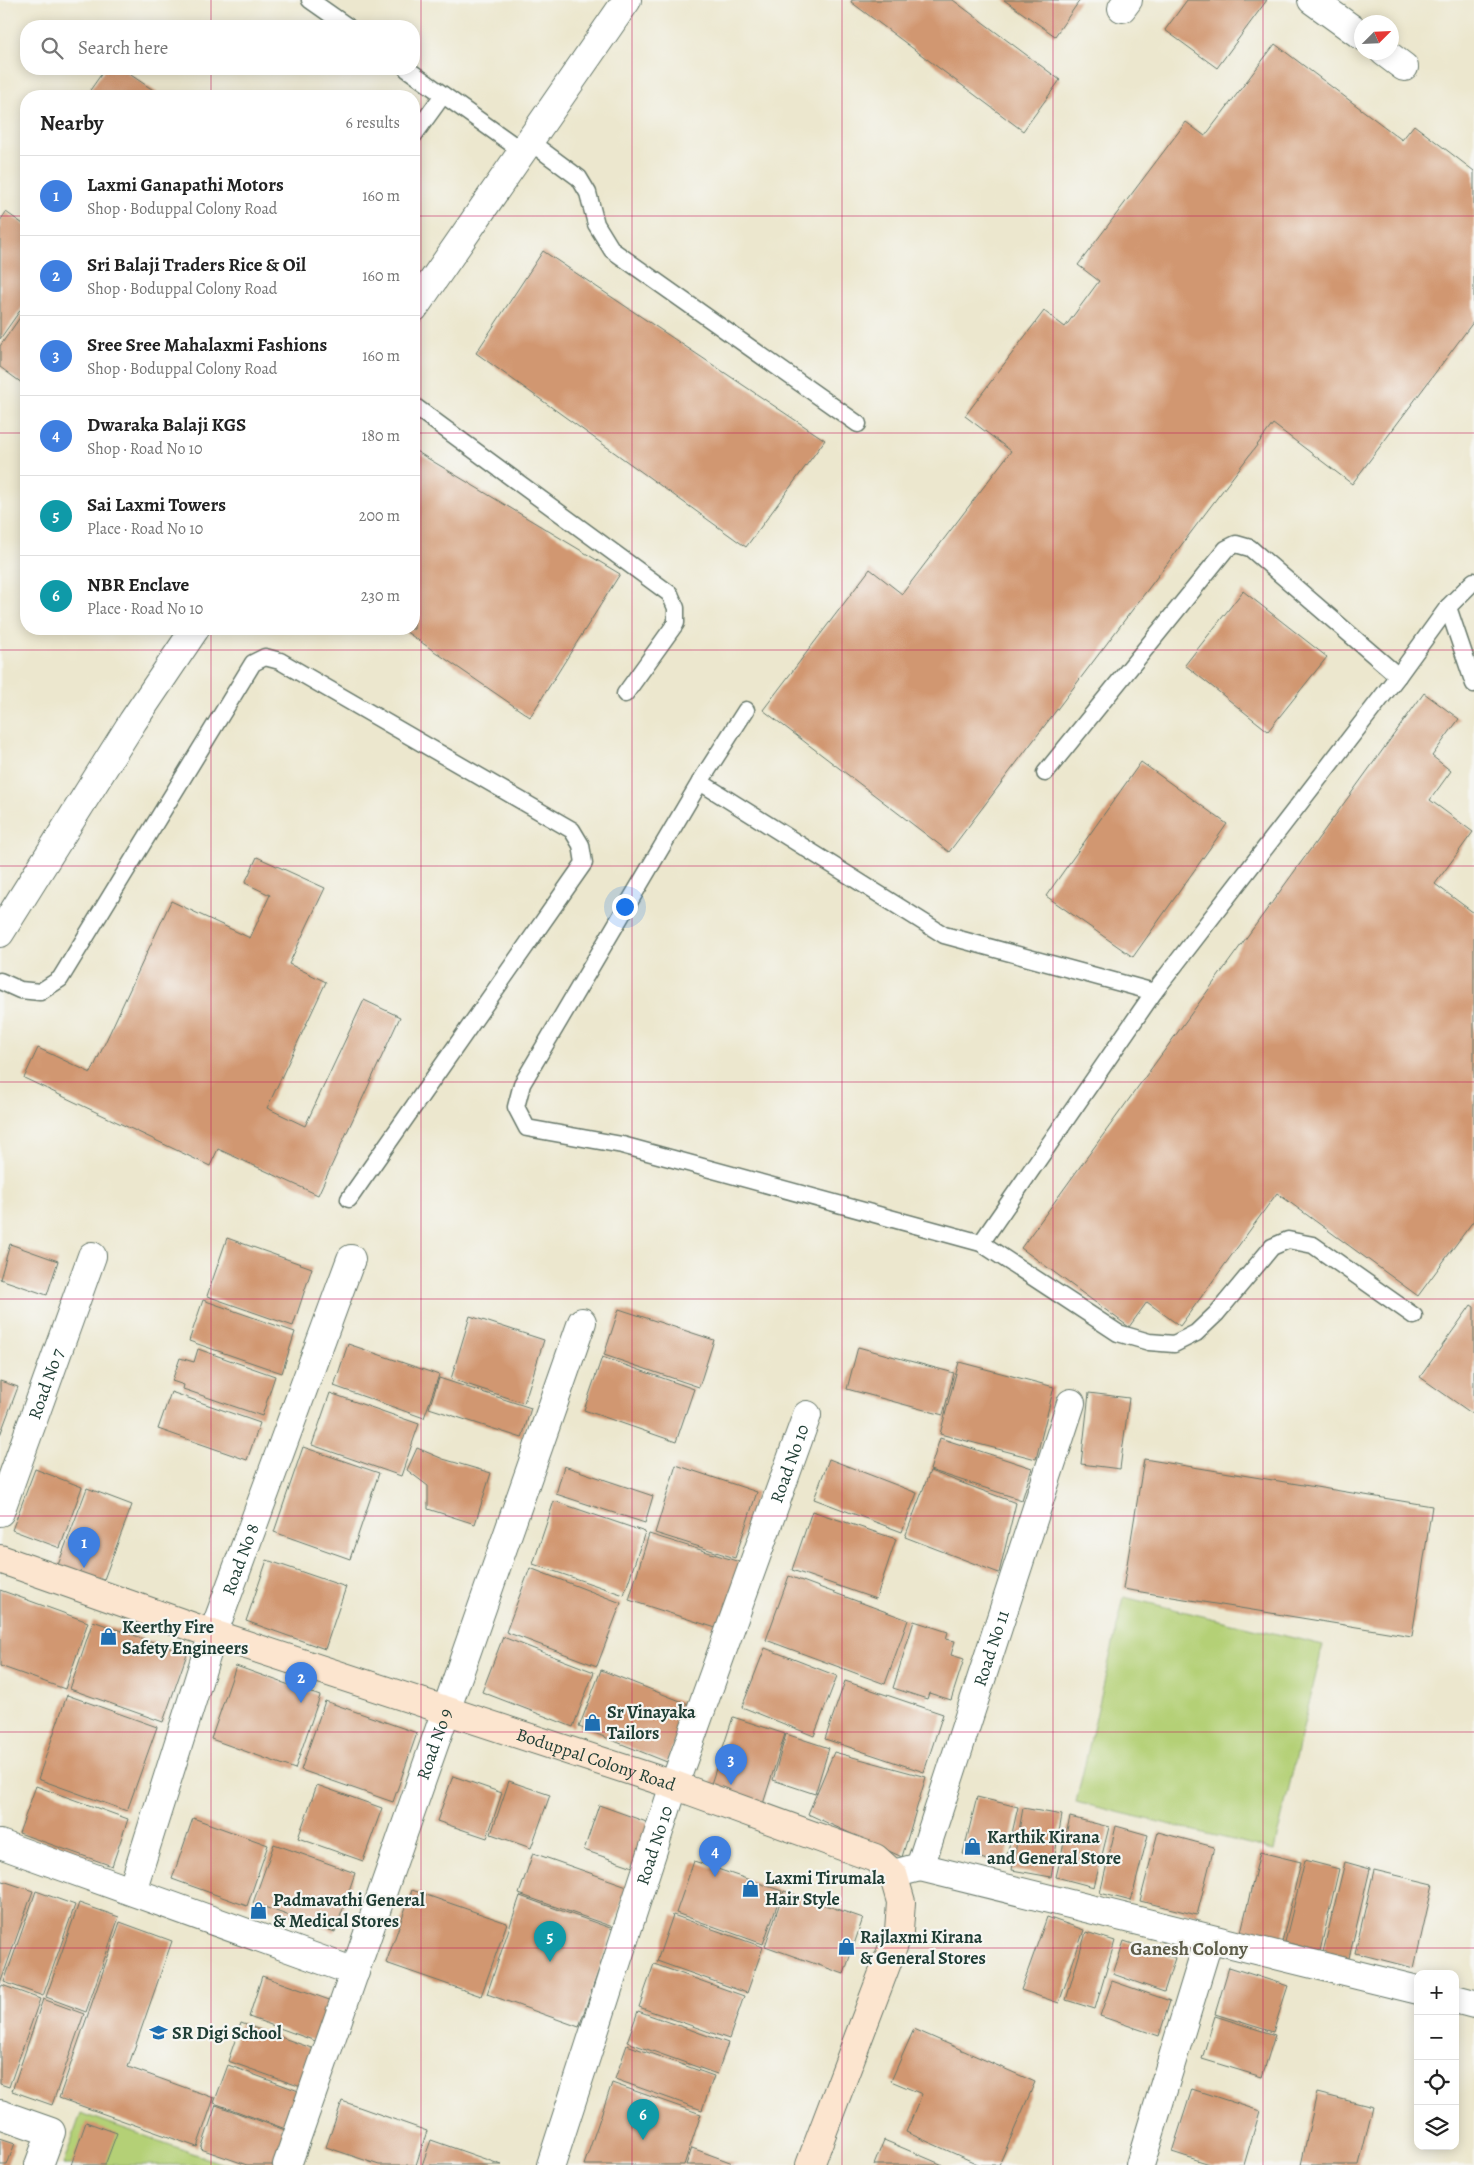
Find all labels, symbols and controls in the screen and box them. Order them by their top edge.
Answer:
north arrow [1354,15,1399,60]
search box [20,20,420,75]
icon: search [38,34,66,62]
text: Search here [78,35,168,61]
text: Nearby [40,109,103,137]
text: 6 results [346,112,400,134]
text: Laxmi Ganapathi Motors [87,172,284,198]
text: 1 [53,185,59,207]
text: 160 m [362,185,400,207]
text: Shop · Boduppal Colony Road [87,198,277,220]
text: Sri Balaji Traders Rice & Oil [87,252,306,278]
text: 2 [52,265,60,287]
text: 160 m [362,265,400,287]
text: Shop · Boduppal Colony Road [87,278,277,300]
text: Sree Sree Mahalaxmi Fashions [87,332,327,358]
text: 3 [53,345,59,367]
text: 160 m [362,345,400,367]
text: Shop · Boduppal Colony Road [87,358,277,380]
text: Dwaraka Balaji KGS [87,412,246,438]
text: 4 [52,425,60,447]
text: 180 m [362,425,400,447]
text: Shop · Road No 10 [87,438,203,460]
text: Sai Laxmi Towers [87,492,226,518]
text: 5 [53,505,59,527]
text: 200 m [359,505,400,527]
text: Place · Road No 10 [87,518,203,540]
text: NBR Enclave [87,572,189,598]
text: 6 [52,585,60,607]
text: 230 m [361,585,400,607]
text: Place · Road No 10 [87,598,203,620]
your location [612,894,638,920]
street label: Road No 7 [22,1345,70,1423]
street label: Road No 10 [764,1421,815,1506]
street label: Road No 8 [216,1520,265,1599]
pin: 1 [68,1527,100,1568]
street label: Road No 11 [968,1607,1015,1689]
place label: Keerthy Fire Safety Engineers [122,1615,248,1660]
shop icon: Keerthy Fire Safety Engineers [98,1627,118,1647]
pin: 2 [285,1662,317,1703]
place label: Sr Vinayaka Tailors [607,1700,696,1745]
street label: Road No 9 [411,1705,458,1783]
shop icon: Sr Vinayaka Tailors [583,1712,603,1732]
street label: Boduppal Colony Road [513,1722,679,1797]
pin: 3 [715,1744,747,1785]
street label: Road No 10 [630,1803,679,1888]
place label: Karthik Kirana and General Store [987,1825,1121,1870]
pin: 4 [699,1836,731,1877]
shop icon: Karthik Kirana and General Store [963,1837,983,1857]
place label: Laxmi Tirumala Hair Style [765,1866,886,1911]
shop icon: Laxmi Tirumala Hair Style [741,1878,761,1898]
place label: Padmavathi General & Medical Stores [273,1888,425,1933]
shop icon: Padmavathi General & Medical Stores [249,1900,269,1920]
pin: 5 [534,1921,566,1962]
place label: Rajlaxmi Kirana & General Stores [860,1925,986,1970]
district label: Ganesh Colony [1130,1936,1249,1962]
shop icon: Rajlaxmi Kirana & General Stores [836,1937,856,1957]
map controls [1414,1970,1459,2150]
button: + [1414,1970,1459,2015]
button: − [1414,2015,1459,2060]
place label: SR Digi School [172,2021,282,2045]
school or university icon: SR Digi School [148,2023,168,2043]
button: locate [1414,2060,1459,2105]
pin: 6 [627,2099,659,2140]
button: layers [1414,2105,1459,2150]

